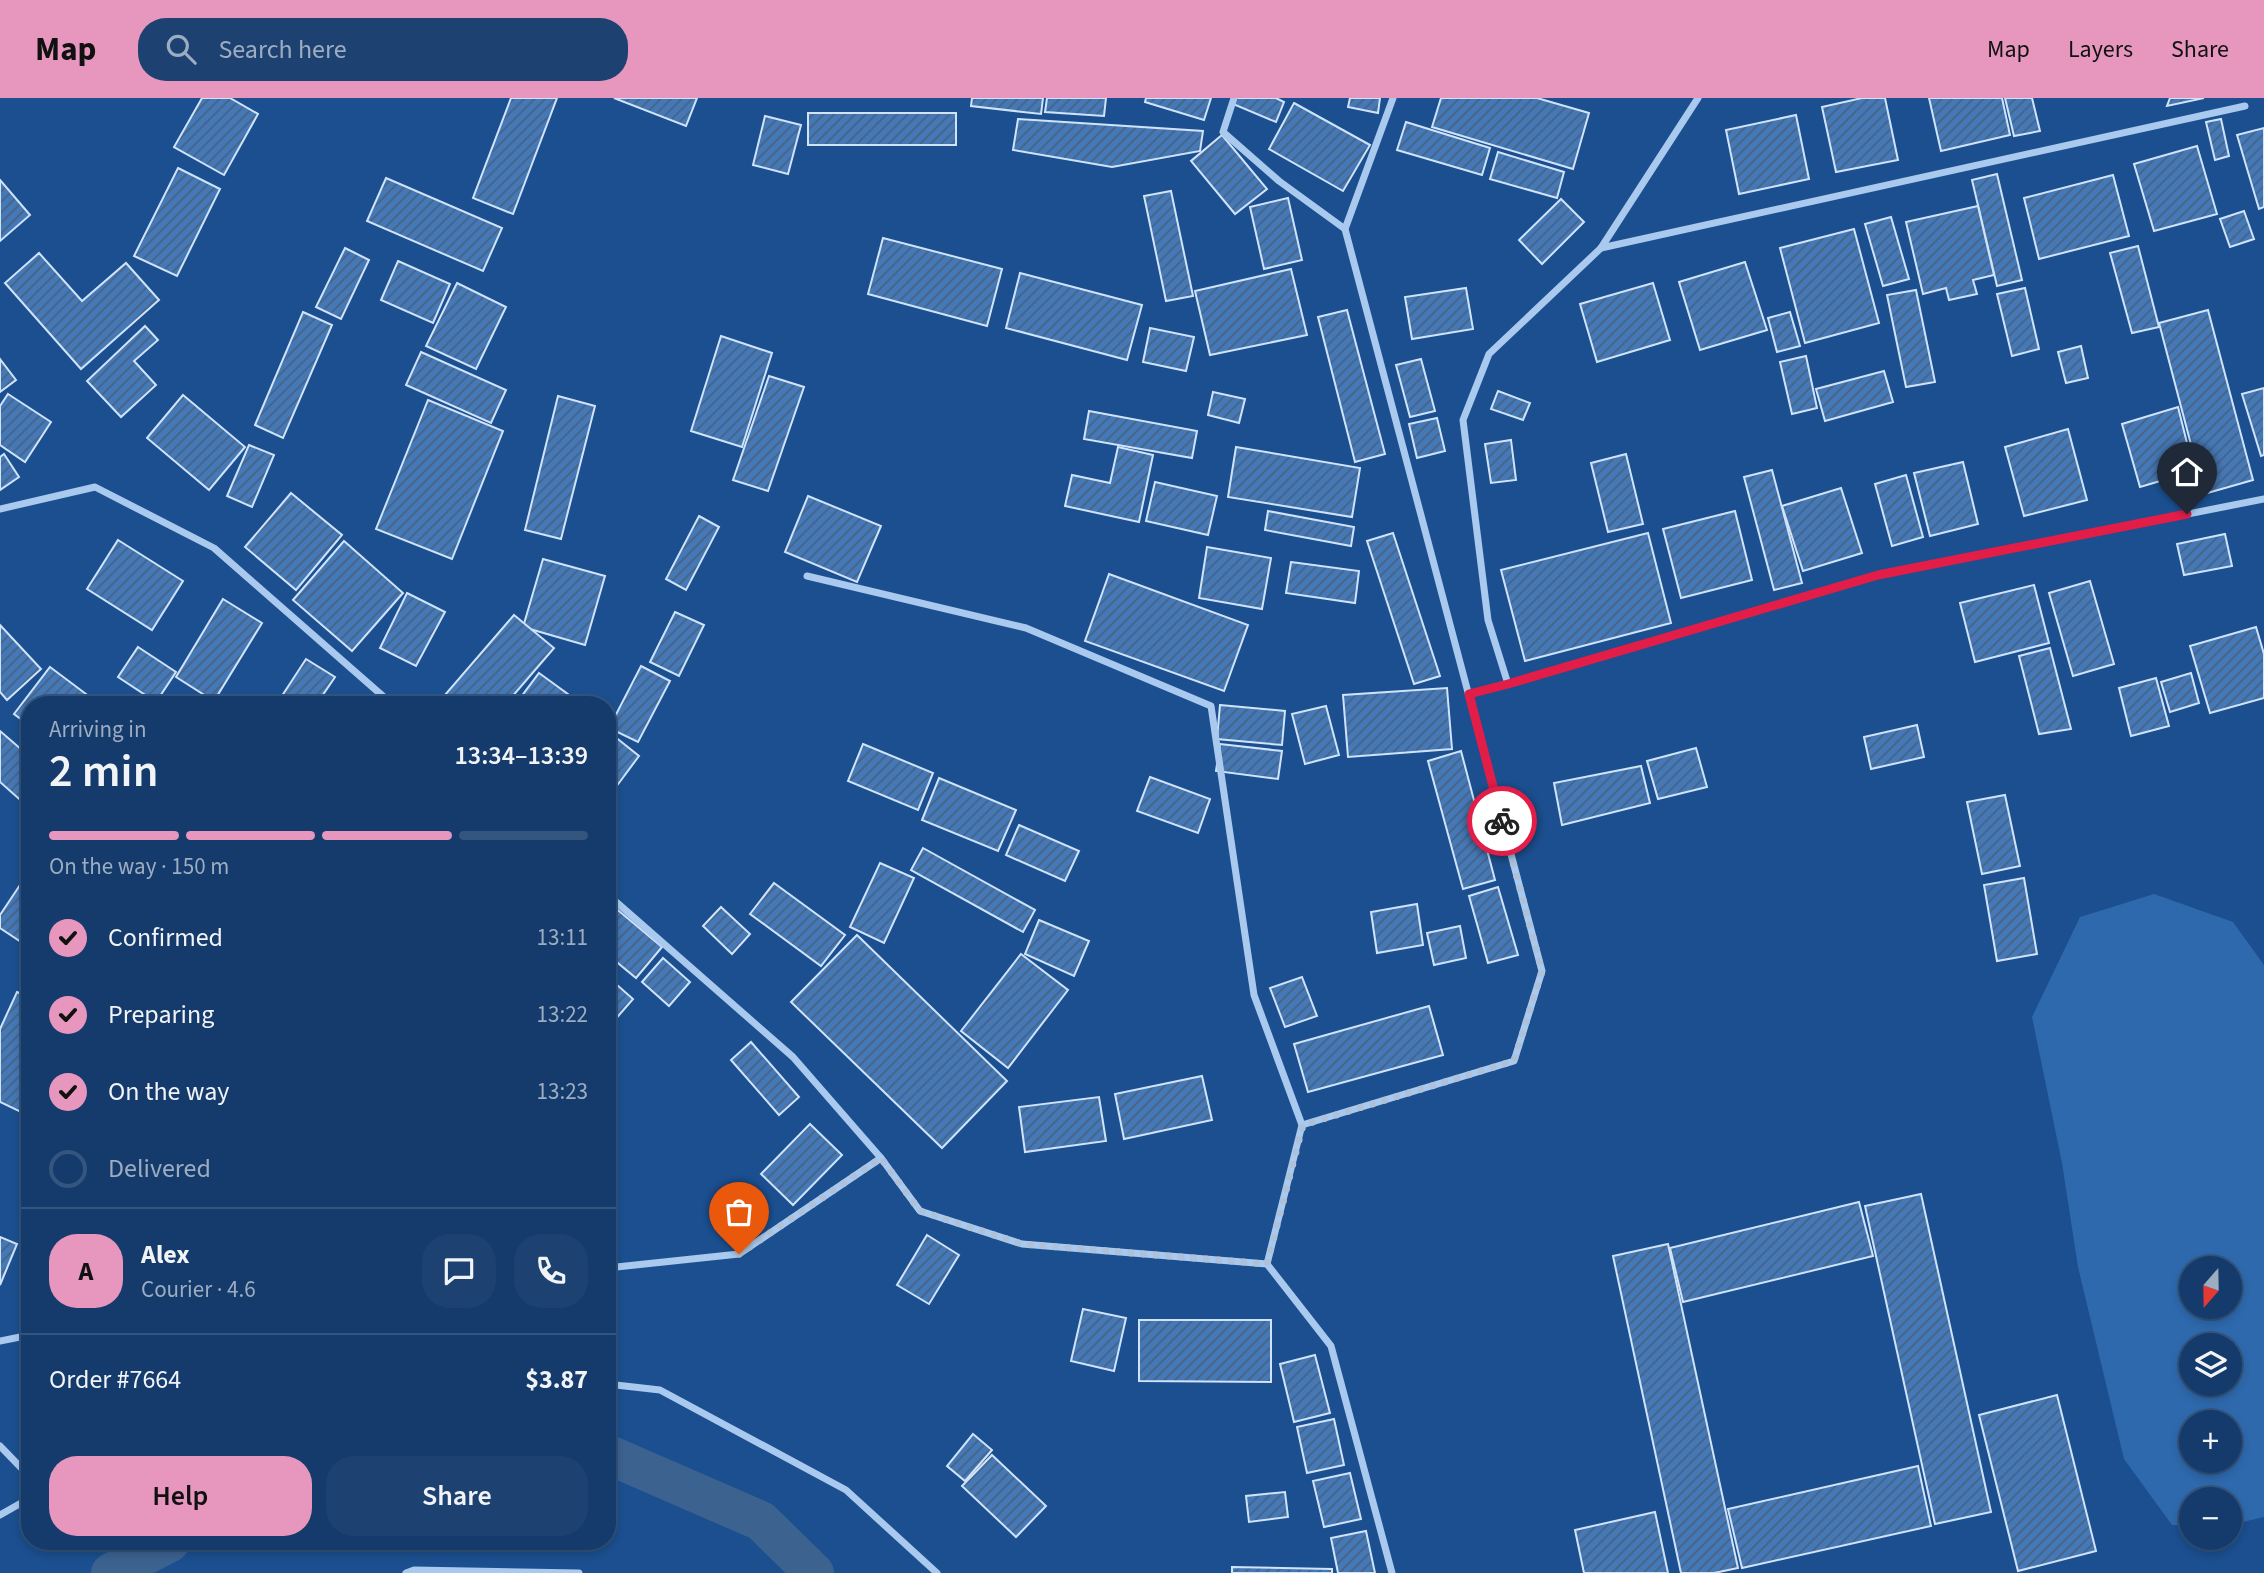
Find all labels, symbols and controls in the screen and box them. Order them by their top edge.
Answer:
search box [138,18,628,81]
text: Map [35,26,96,73]
icon: search [162,30,200,68]
text: Search here [218,31,347,68]
text: Map [1987,32,2030,67]
text: Layers [2068,32,2133,67]
text: Share [2171,32,2229,67]
pin [2157,442,2217,514]
icon: home [2168,453,2206,491]
text: Arriving in [49,713,147,746]
text: 13:34–13:39 [455,737,588,774]
text: 2 min [49,739,158,804]
courier [1467,786,1537,856]
icon: bike [1483,802,1521,840]
text: On the way · 150 m [49,850,229,883]
icon: check [49,919,87,957]
text: Confirmed [108,919,223,956]
text: 13:11 [537,921,588,954]
icon: check [49,996,87,1034]
text: Preparing [108,996,214,1033]
text: 13:22 [537,998,588,1031]
icon: check [49,1073,87,1111]
text: On the way [108,1073,229,1110]
text: 13:23 [537,1075,588,1108]
text: Delivered [108,1150,211,1187]
pin [709,1182,769,1254]
icon: bag [720,1193,758,1231]
button: chat [422,1234,496,1308]
button: phone [514,1234,588,1308]
text: Alex [141,1236,190,1273]
text: A [79,1253,93,1290]
north arrow [2179,1256,2242,1320]
map controls [2179,1256,2242,1550]
text: Courier · 4.6 [141,1273,256,1306]
button: layers [2179,1333,2242,1396]
text: Order #7664 [49,1361,181,1398]
text: $3.87 [525,1361,588,1398]
button: + [2179,1410,2242,1473]
button: Help [49,1456,312,1536]
button: Share [326,1456,588,1536]
button: − [2179,1487,2242,1550]

